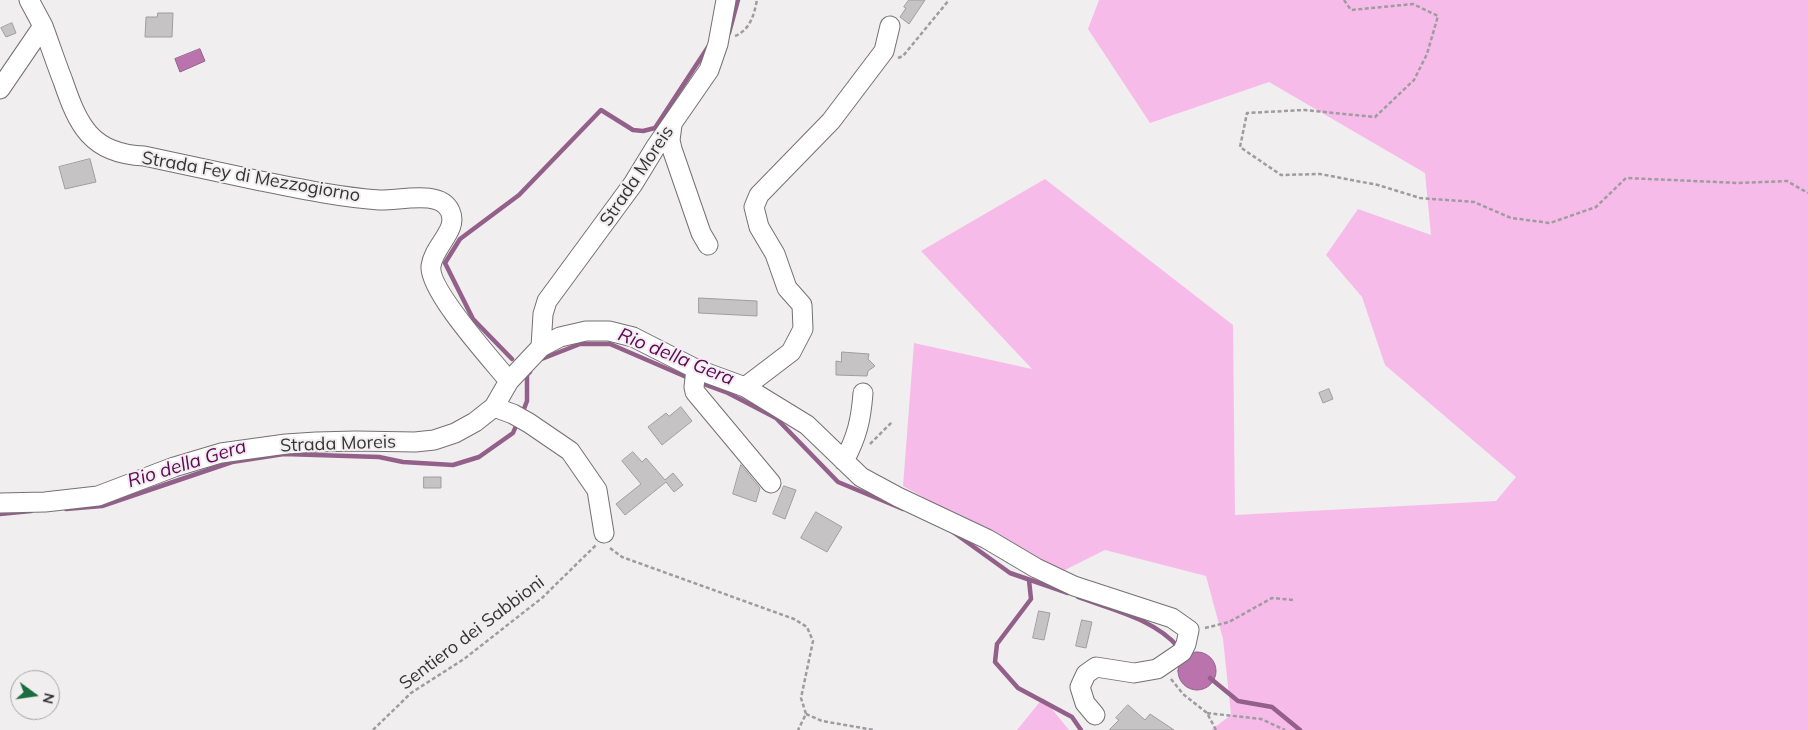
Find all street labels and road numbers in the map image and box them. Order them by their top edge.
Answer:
street label: Strada Moreis [596,122,678,230]
street label: Strada Fey di Mezzogiorno [140,147,362,207]
street label: Strada Moreis [280,431,396,457]
street label: Sentiero dei Sabbioni [395,571,549,695]

